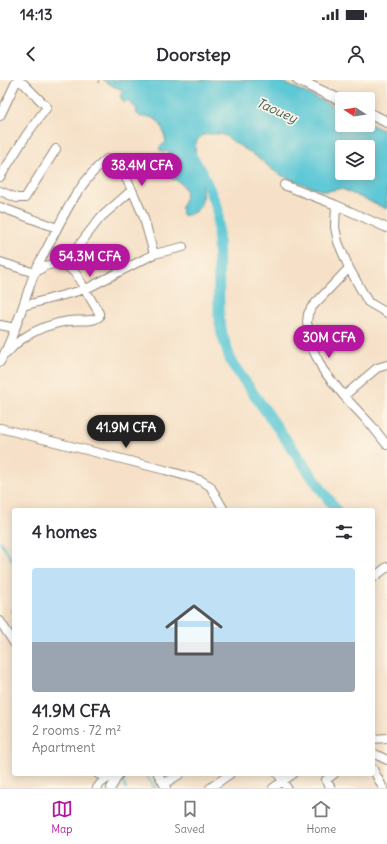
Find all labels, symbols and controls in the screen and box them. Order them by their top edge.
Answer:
text: 14:13 [20,5,53,24]
icon: back [20,43,42,65]
text: Doorstep [156,43,231,66]
icon: person [345,43,367,65]
north arrow [335,92,375,132]
map controls [335,92,375,180]
water label: Taouey [254,94,301,128]
button: layers [335,140,375,180]
pin: 38.4M CFA [96,153,188,187]
text: 38.4M CFA [111,157,173,174]
pin: 54.3M CFA [44,244,136,278]
text: 54.3M CFA [59,248,121,265]
pin: 30M CFA [292,325,366,359]
text: 30M CFA [302,329,356,346]
pin: 41.9M CFA [80,415,172,449]
text: 41.9M CFA [96,419,156,436]
text: 4 homes [32,521,97,543]
icon: filters [333,521,355,543]
icon: home [158,594,230,666]
text: 41.9M CFA [32,700,110,722]
text: 2 rooms · 72 m² [32,722,121,739]
text: Apartment [32,739,95,756]
tab: Map [51,798,73,836]
tab: Saved [175,798,205,836]
tab: Home [306,798,336,836]

